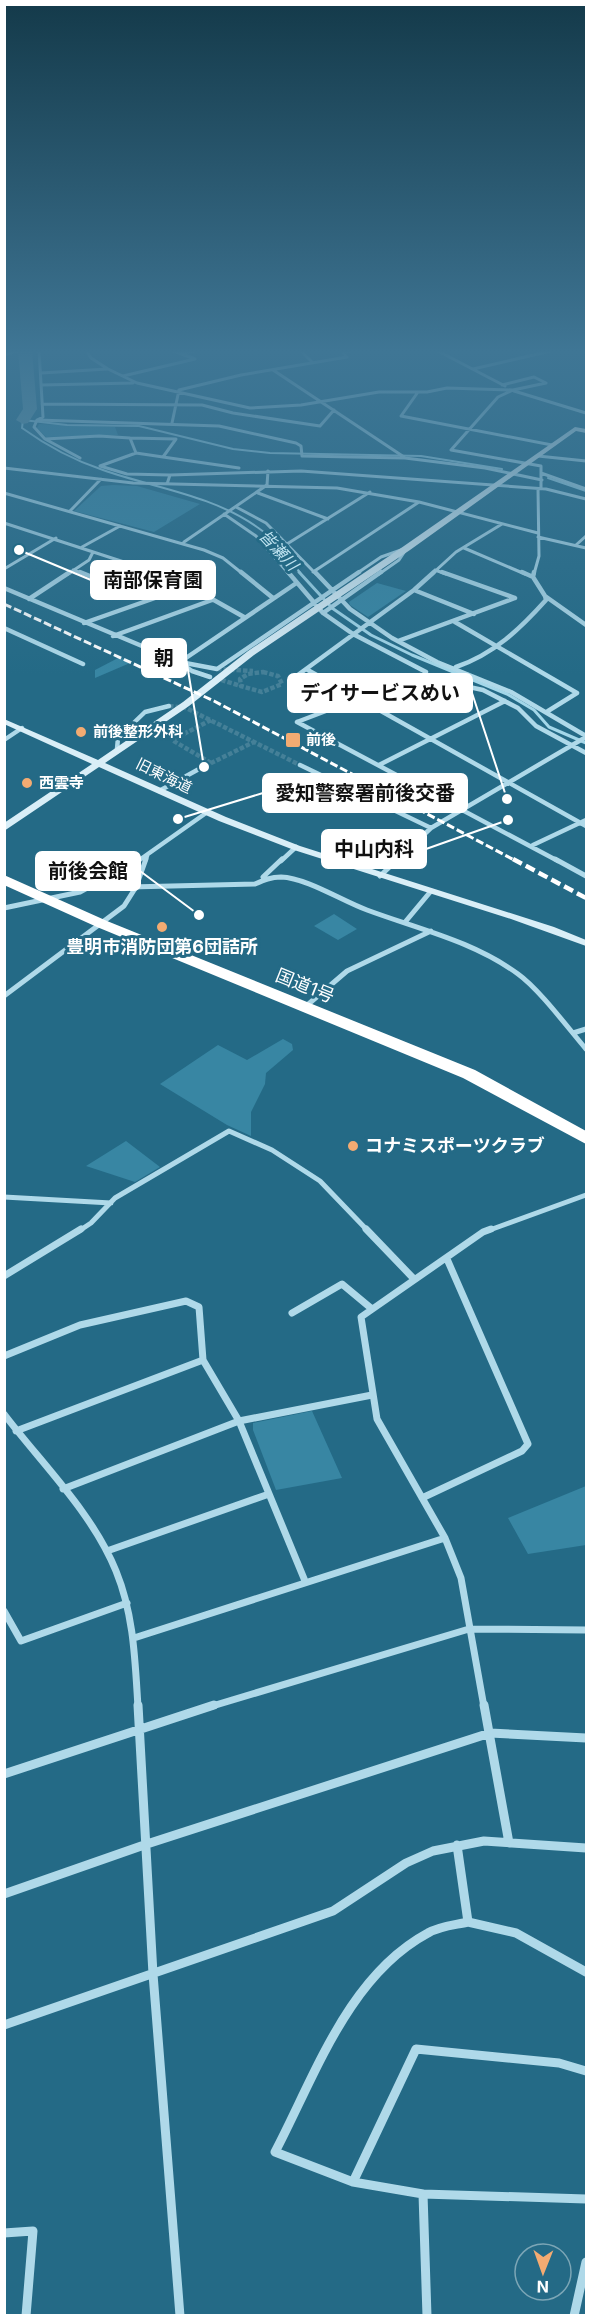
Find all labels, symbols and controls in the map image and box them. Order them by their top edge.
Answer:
water label: 皆瀬川 [255,526,304,576]
callout: 南部保育園 [91,561,215,599]
text: 南部保育園 [103,568,203,592]
callout: 朝 [142,639,186,677]
text: 朝 [154,646,174,670]
callout: デイサービスめい [288,674,472,712]
text: デイサービスめい [300,681,460,705]
place label: 前後整形外科 [93,722,183,741]
marker: 前後整形外科 [74,725,88,739]
place label: 前後 [306,730,336,749]
marker: 前後 [284,731,302,749]
street label: 旧東海道 [133,754,195,797]
place label: 西雲寺 [39,773,84,792]
callout: 愛知警察署前後交番 [263,774,467,812]
marker: 西雲寺 [20,776,34,790]
text: 愛知警察署前後交番 [275,781,455,805]
callout: 中山内科 [322,830,426,868]
text: 中山内科 [334,837,414,861]
callout: 前後会館 [36,852,140,890]
text: 前後会館 [48,859,128,883]
marker: 豊明市消防団第6団詰所 [155,920,169,934]
place label: 豊明市消防団第6団詰所 [66,936,258,957]
street label: 国道1号 [273,964,338,1007]
place label: コナミスポーツクラブ [365,1135,545,1156]
marker: コナミスポーツクラブ [346,1139,360,1153]
north arrow [513,2242,573,2302]
text: N [536,2277,549,2297]

